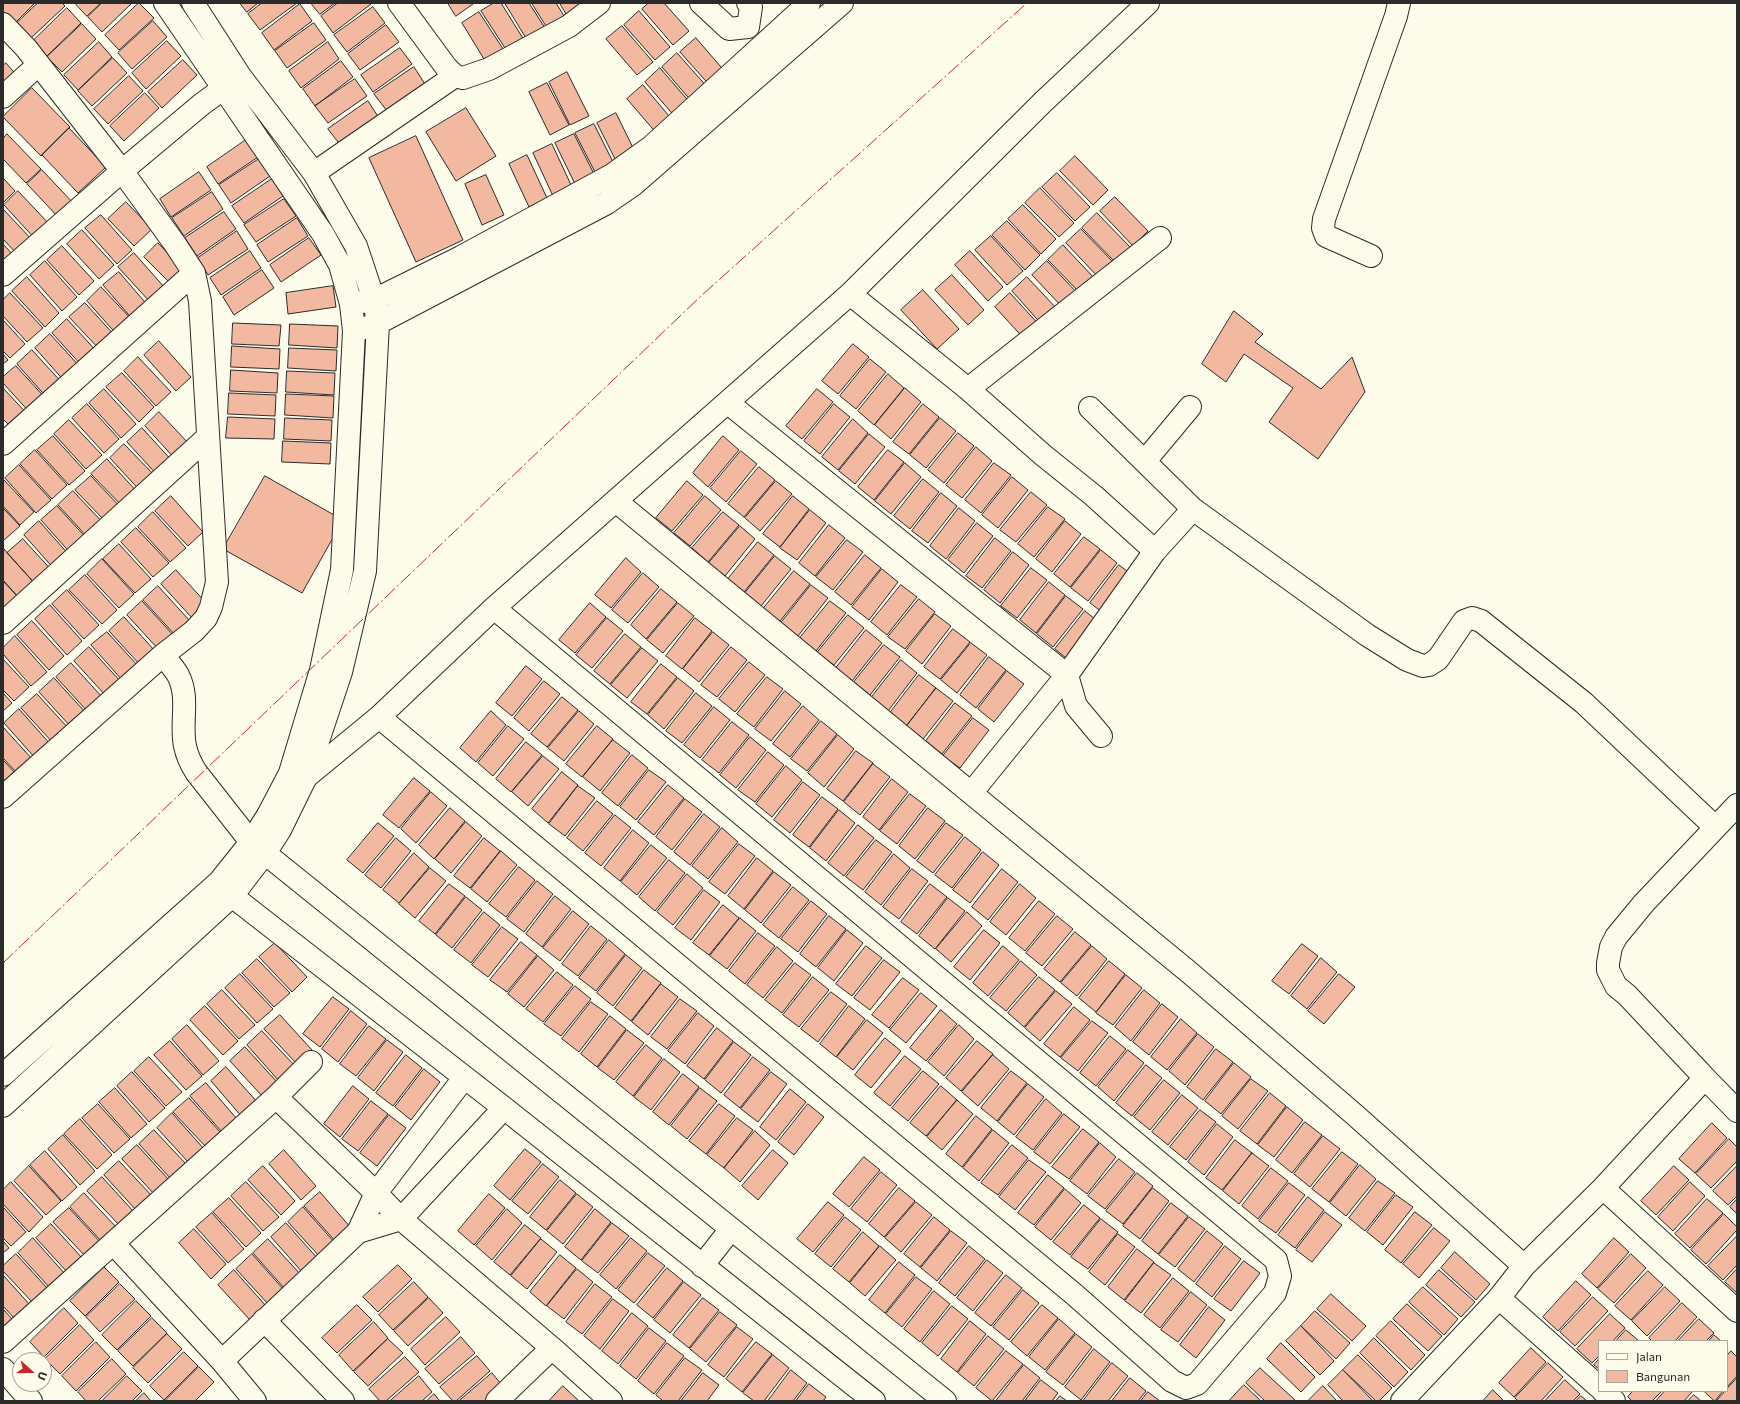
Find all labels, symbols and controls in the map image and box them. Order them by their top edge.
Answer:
legend [1598,1340,1728,1392]
text: Jalan [1636,1349,1662,1363]
north arrow [12,1352,52,1392]
text: Bangunan [1636,1369,1690,1383]
text: U [35,1370,50,1382]

